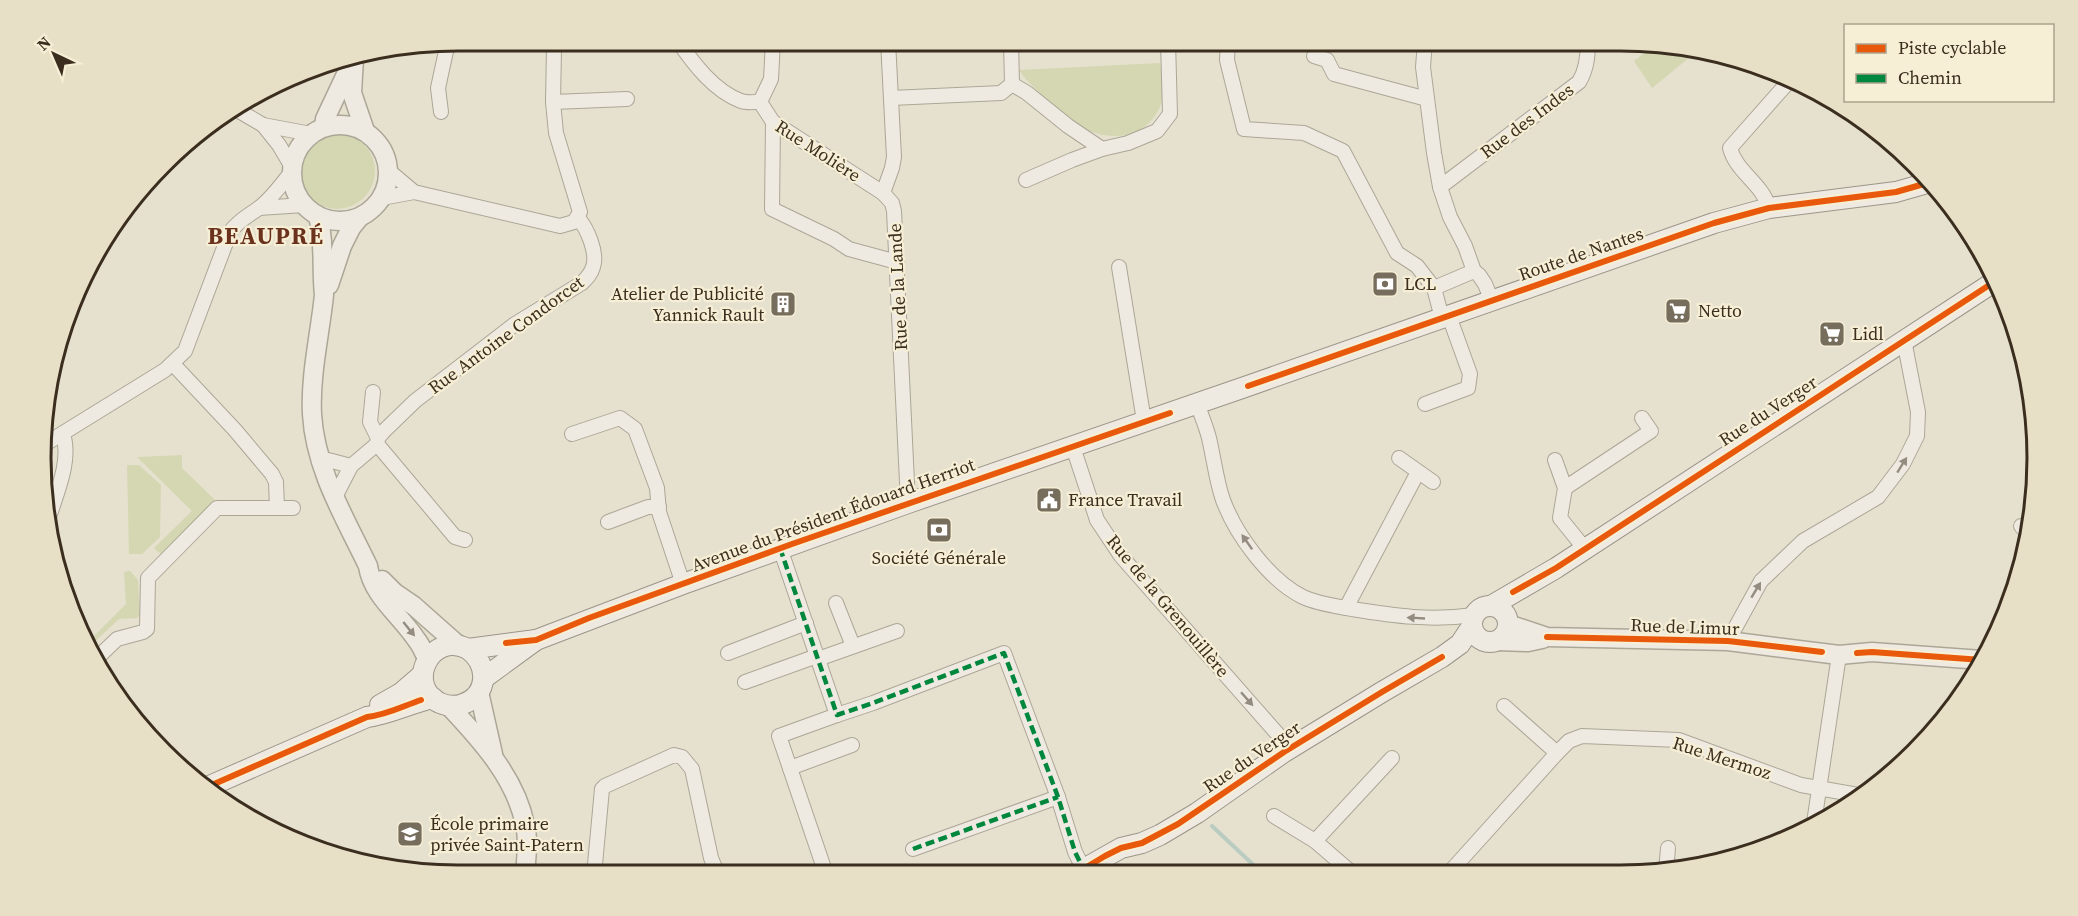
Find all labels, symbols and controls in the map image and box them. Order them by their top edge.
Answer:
north arrow [24,24,84,84]
legend [1844,24,2054,102]
text: N [32,31,56,55]
text: Piste cyclable [1898,35,2007,60]
text: Chemin [1898,65,1962,90]
street label: Rue des Indes [1475,77,1579,164]
street label: Rue Molière [771,114,866,188]
district label: BEAUPRÉ [207,219,325,252]
street label: Route de Nantes [1515,220,1647,287]
street label: Rue de la Lande [882,223,913,351]
street label: Rue Antoine Condorcet [423,269,589,400]
bank icon: LCL [1370,269,1400,299]
place label: LCL [1404,271,1436,296]
place label: Atelier de Publicité Yannick Rault [611,281,764,327]
building icon: Atelier de Publicité Yannick Rault [768,289,798,319]
supermarket icon: Netto [1663,296,1693,326]
place label: Netto [1698,298,1742,323]
supermarket icon: Lidl [1817,319,1847,349]
place label: Lidl [1852,321,1884,346]
street label: Rue du Verger [1714,369,1822,452]
street label: Avenue du Président Édouard Herriot [688,451,978,578]
one-way arrow [1896,457,1907,473]
public building icon: France Travail [1034,485,1064,515]
place label: France Travail [1068,487,1182,512]
bank icon: Société Générale [924,515,954,545]
street label: Rue de la Grenouillère [1101,529,1236,682]
one-way arrow [1242,534,1253,550]
place label: Société Générale [872,545,1006,570]
one-way arrow [1751,581,1761,598]
street label: Rue de Limur [1630,612,1740,641]
one-way arrow [1406,614,1425,623]
one-way arrow [402,621,415,636]
one-way arrow [1240,691,1253,706]
street label: Rue du Verger [1198,714,1306,798]
street label: Rue Mermoz [1670,730,1775,785]
place label: École primaire privée Saint-Patern [430,811,584,857]
school or university icon: École primaire privée Saint-Patern [395,819,425,849]

